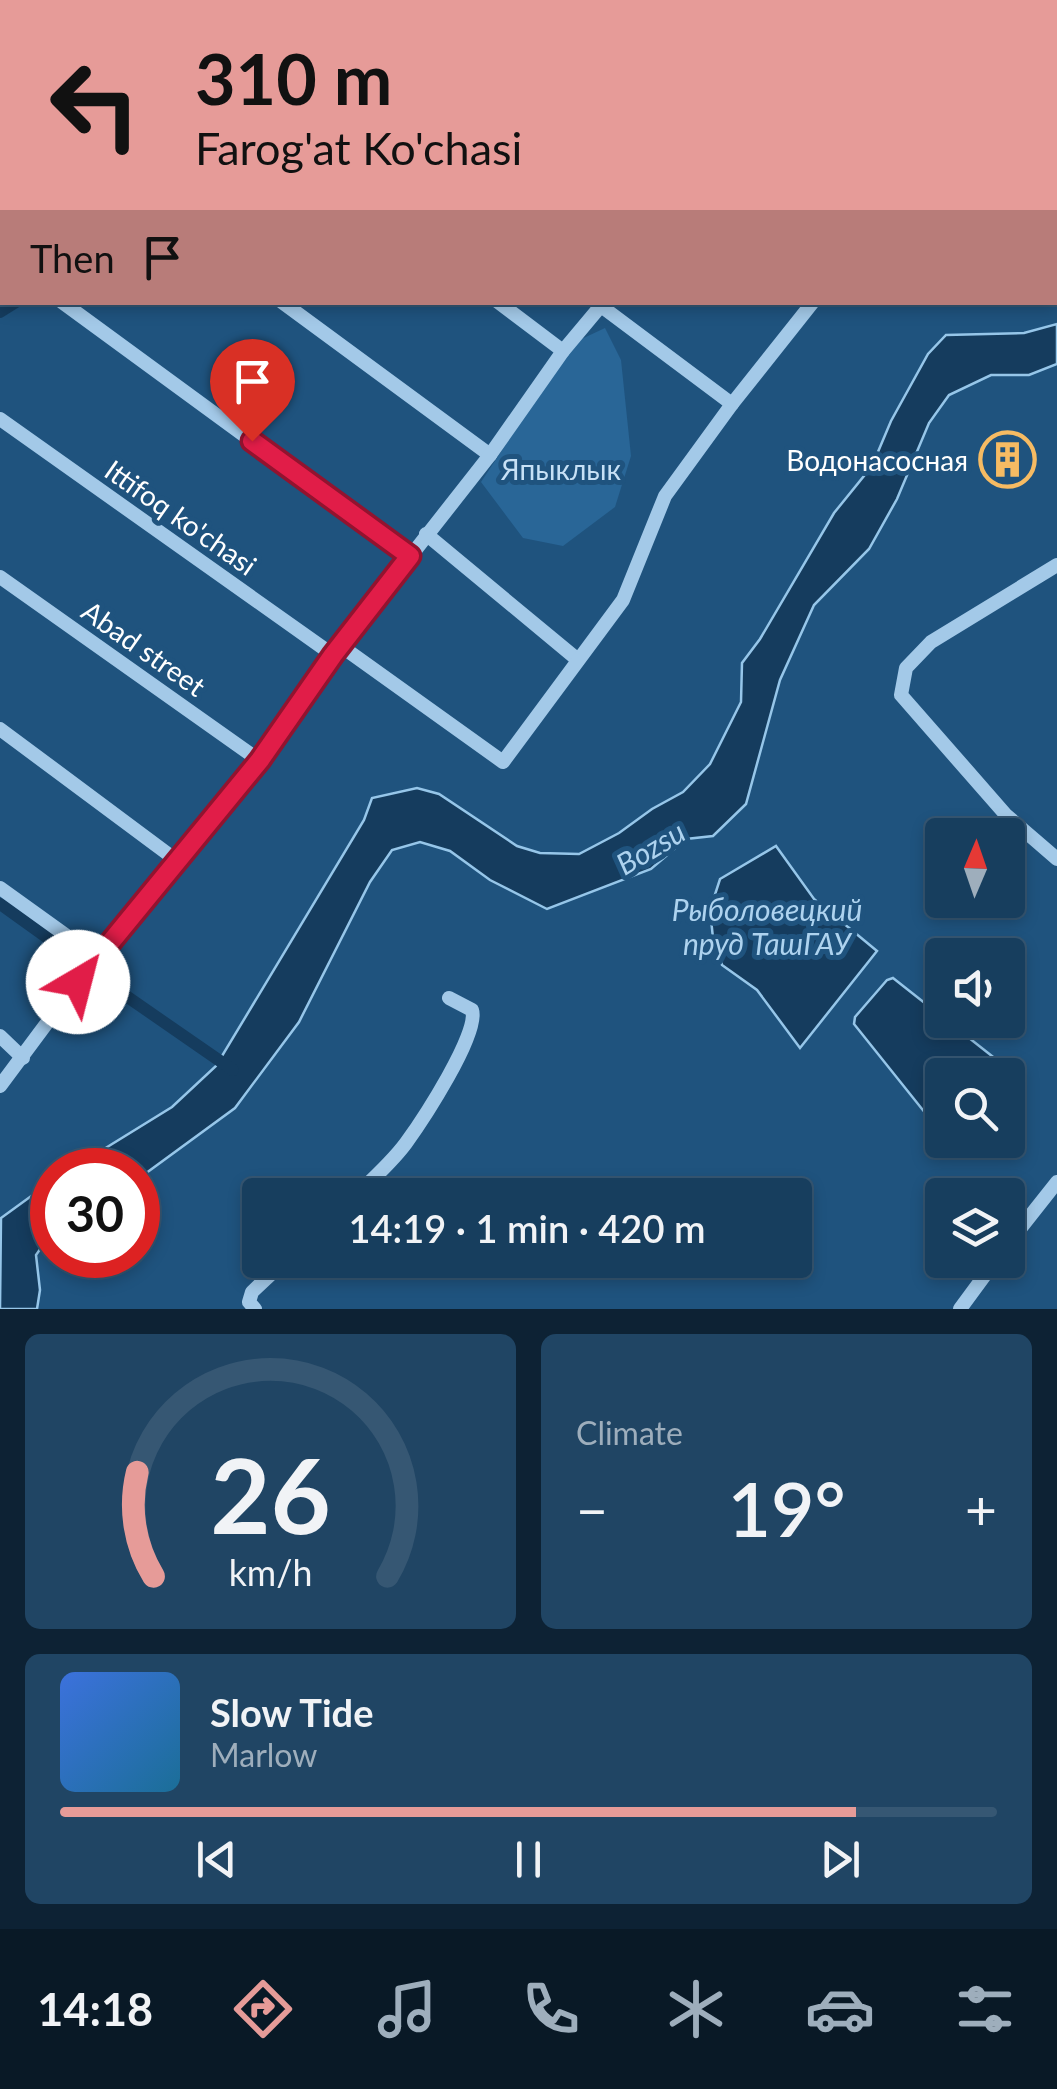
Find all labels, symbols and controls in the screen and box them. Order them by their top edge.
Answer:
text: 310 m [195,36,392,120]
icon: left [30,40,160,170]
text: Farog'at Ko'chasi [195,121,522,175]
icon: arrive [135,230,190,285]
text: Then [30,235,115,281]
pin [210,339,295,442]
icon: arrive [225,354,280,409]
building icon: Водонасосная [977,430,1037,490]
place label: Водонасосная [786,443,968,477]
street label: Ittifoq ko'chasi [99,452,263,582]
park label: Япыклык [500,452,621,486]
street label: Abad street [76,593,212,703]
water label: Bozsu [609,813,691,881]
north arrow [925,818,1025,918]
map controls [925,818,1025,1278]
water label: Рыболовецкий пруд ТашГАУ [672,891,862,961]
position arrow [26,930,130,1034]
button: sound [925,938,1025,1038]
button: search [925,1058,1025,1158]
speed limit sign: 30 [30,1148,160,1278]
button: layers [925,1178,1025,1278]
text: 14:19 · 1 min · 420 m [349,1205,705,1251]
text: Climate [576,1413,683,1452]
text: 26 [210,1431,331,1556]
text: 19° [727,1463,846,1553]
text: − [576,1476,608,1542]
text: + [965,1476,997,1542]
text: km/h [229,1551,312,1594]
text: Slow Tide [210,1689,373,1735]
text: Marlow [210,1735,317,1774]
icon: previous [189,1832,244,1887]
icon: pause [501,1832,556,1887]
icon: next [813,1832,868,1887]
icon: directions [228,1974,298,2044]
icon: music [372,1974,442,2044]
icon: phone [516,1974,586,2044]
icon: climate [661,1974,731,2044]
icon: car [805,1974,875,2044]
icon: filters [950,1974,1020,2044]
text: 14:18 [37,1982,153,2036]

